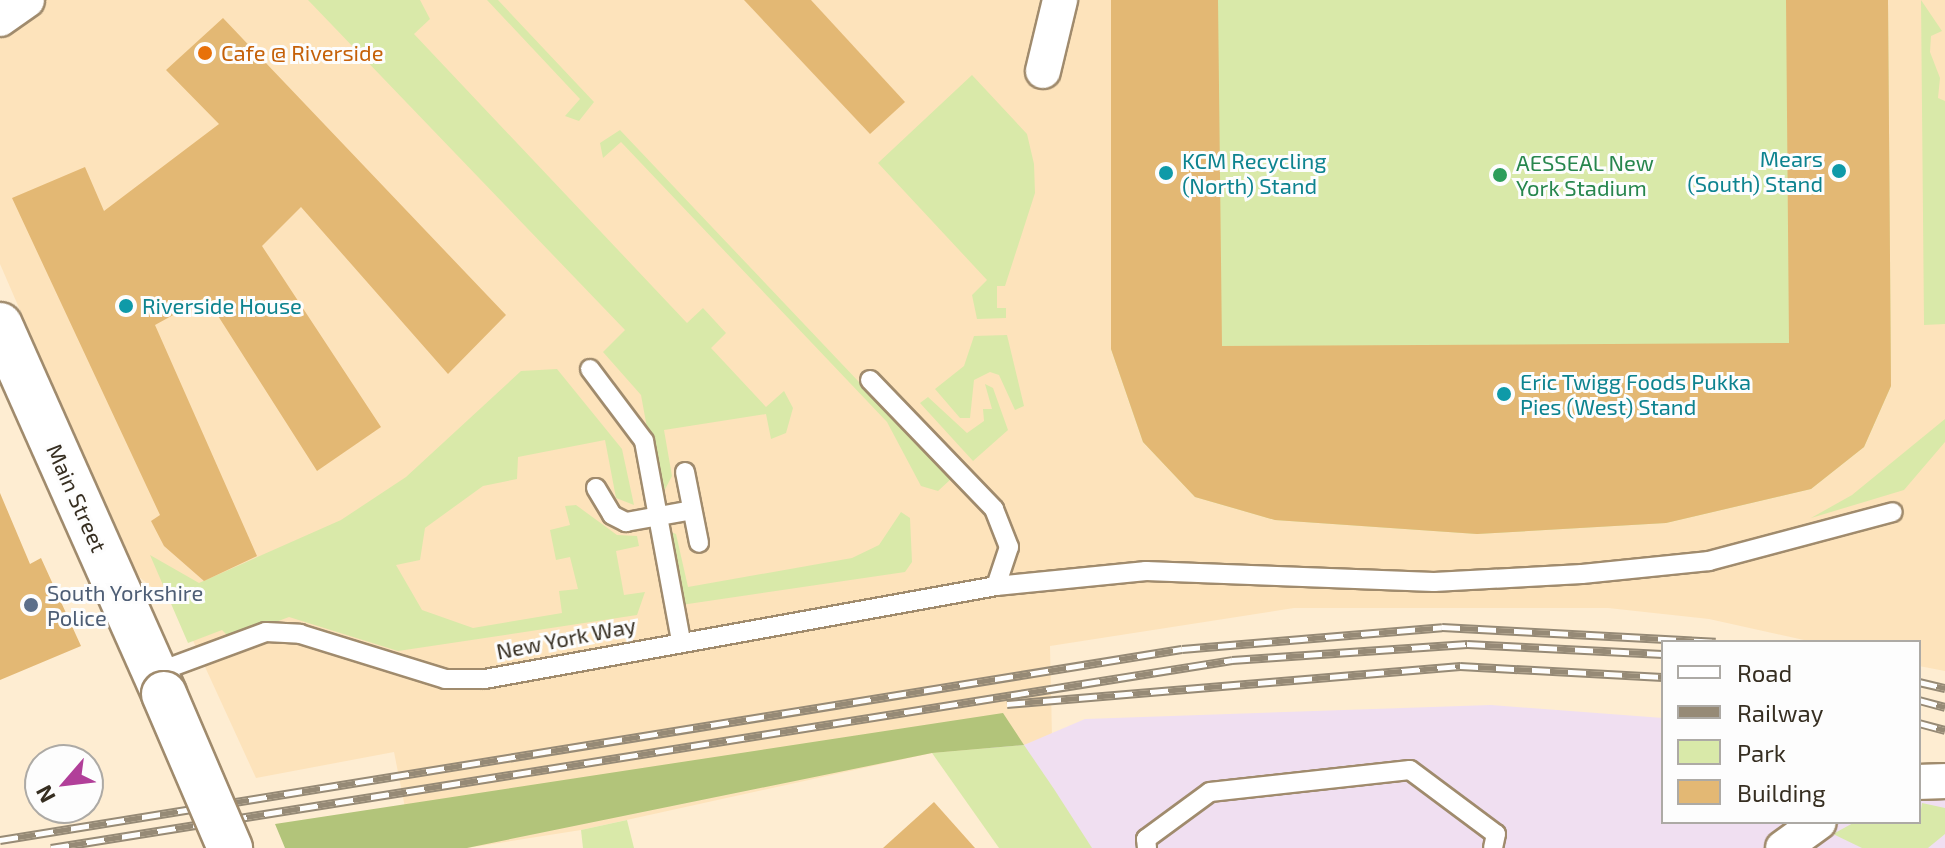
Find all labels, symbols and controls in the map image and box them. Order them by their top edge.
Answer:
place label: Cafe @ Riverside [221,40,383,66]
marker: Cafe @ Riverside [196,44,214,62]
place label: Mears (South) Stand [1687,145,1823,196]
place label: KCM Recycling (North) Stand [1182,147,1327,198]
place label: AESSEAL New York Stadium [1516,149,1654,200]
marker: Mears (South) Stand [1830,162,1848,180]
marker: KCM Recycling (North) Stand [1157,164,1175,182]
marker: AESSEAL New York Stadium [1491,166,1509,184]
place label: Riverside House [142,293,302,319]
marker: Riverside House [117,297,135,315]
place label: Eric Twigg Foods Pukka Pies (West) Stand [1520,368,1752,420]
marker: Eric Twigg Foods Pukka Pies (West) Stand [1495,385,1513,403]
street label: Main Street [41,440,113,556]
place label: South Yorkshire Police [47,579,204,630]
marker: South Yorkshire Police [22,596,40,614]
street label: New York Way [493,611,639,665]
legend [1661,640,1921,824]
text: Road [1737,658,1792,687]
text: Railway [1737,698,1823,727]
text: Park [1737,738,1786,767]
north arrow [24,744,104,824]
text: Building [1737,778,1826,807]
text: N [29,781,60,807]

